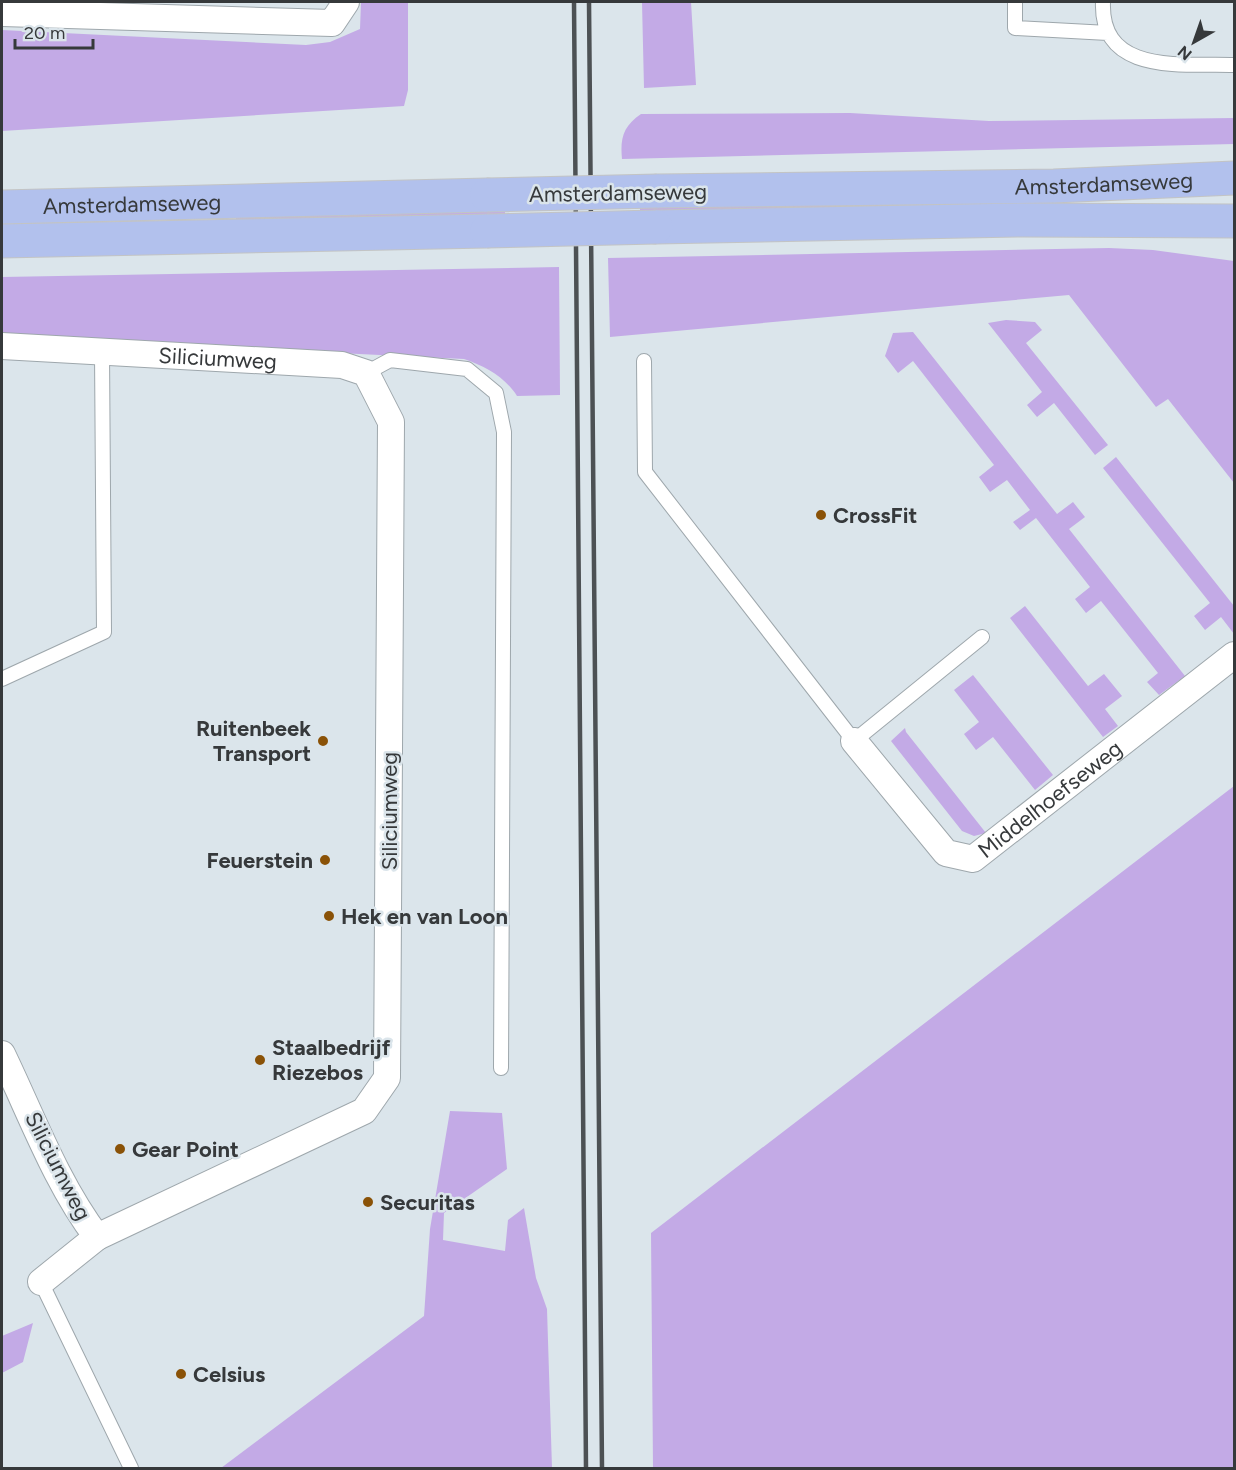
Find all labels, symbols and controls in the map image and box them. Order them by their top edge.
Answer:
scale bar [15,12,93,50]
north arrow [1164,12,1224,72]
text: 20 m [24,22,65,44]
text: N [1174,42,1196,64]
street label: Amsterdamseweg [1015,166,1194,200]
street label: Amsterdamseweg [529,178,707,208]
street label: Amsterdamseweg [42,188,221,219]
street label: Siliciumweg [158,341,278,375]
place label: CrossFit [833,502,917,529]
marker: CrossFit [814,508,828,522]
place label: Ruitenbeek Transport [196,715,311,767]
marker: Ruitenbeek Transport [316,734,330,748]
street label: Middelhoefseweg [972,734,1127,864]
street label: Siliciumweg [376,752,403,870]
place label: Feuerstein [206,847,313,874]
marker: Feuerstein [318,853,332,867]
place label: Hek en van Loon [341,903,508,930]
marker: Hek en van Loon [322,909,336,923]
place label: Staalbedrijf Riezebos [272,1034,391,1086]
marker: Staalbedrijf Riezebos [253,1053,267,1067]
street label: Siliciumweg [19,1107,97,1225]
place label: Gear Point [132,1136,239,1163]
marker: Gear Point [113,1142,127,1156]
place label: Securitas [380,1189,475,1216]
marker: Securitas [361,1195,375,1209]
place label: Celsius [193,1361,265,1388]
marker: Celsius [174,1367,188,1381]

